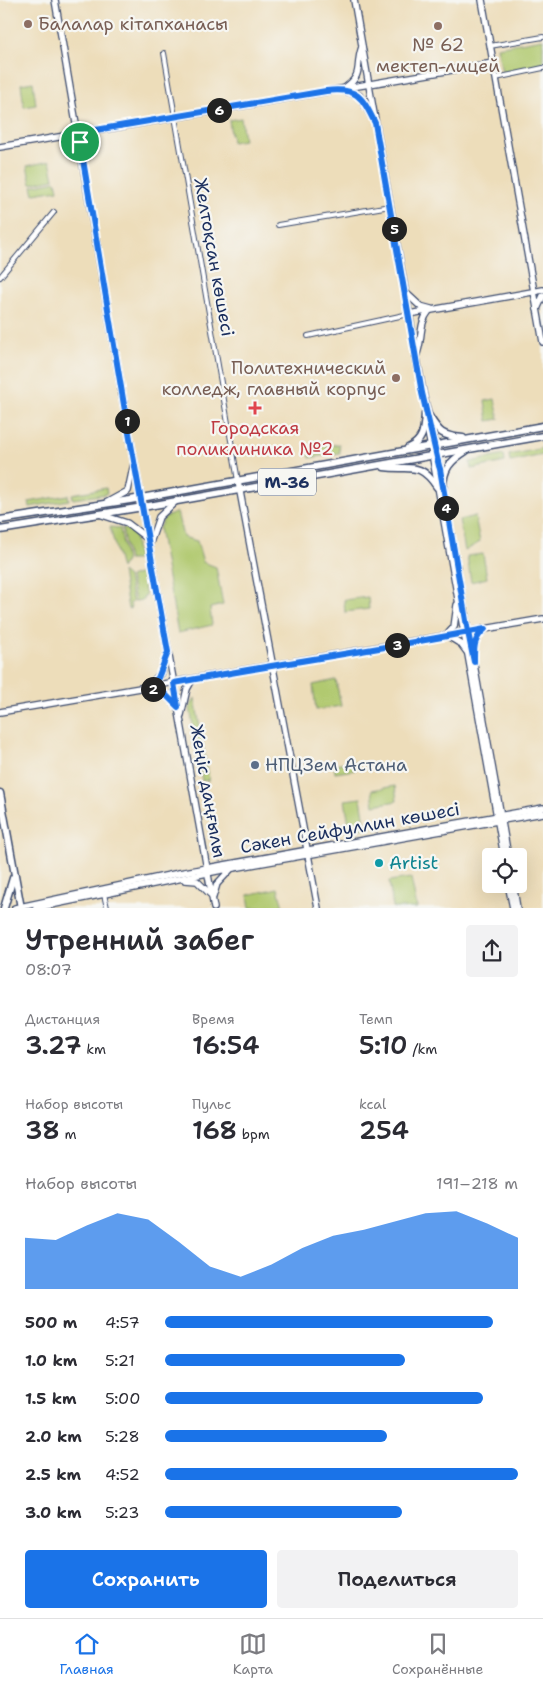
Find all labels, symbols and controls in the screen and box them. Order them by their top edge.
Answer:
place label: Балалар кітапханасы [38,12,228,36]
marker: Балалар кітапханасы [22,18,34,30]
marker: № 62 мектеп-лицей [432,20,444,32]
place label: № 62 мектеп-лицей [376,33,500,78]
pin: 6 [206,98,232,122]
text: 6 [215,101,224,119]
pin [59,121,101,163]
icon: arrive [66,128,94,156]
street label: Желтоқсан көшесі [188,176,240,338]
pin: 5 [382,216,406,242]
text: 5 [390,220,399,238]
place label: Политехнический колледж, главный корпус [162,356,386,401]
marker: Политехнический колледж, главный корпус [390,372,402,384]
marker: Городская поликлиника №2 [248,401,262,415]
pin: 1 [114,408,140,434]
text: 1 [124,412,131,430]
place label: Городская поликлиника №2 [176,416,334,461]
road number: M-36 [258,468,316,496]
pin: 4 [434,496,458,520]
text: 4 [442,499,451,517]
pin: 3 [384,632,410,658]
text: 3 [393,636,402,654]
pin: 2 [140,676,166,702]
text: 2 [149,680,158,698]
street label: Жеңіс даңғылы [184,722,232,860]
place label: НПЦЗем Астана [265,753,407,777]
marker: НПЦЗем Астана [249,759,261,771]
street label: Сәкен Сейфуллин көшесі [238,797,462,859]
map controls [482,848,527,893]
button: locate [482,848,527,893]
place label: Artist [389,851,439,875]
marker: Artist [373,857,385,869]
text: Утренний забег [25,921,254,959]
button: share [466,925,518,977]
text: 08:07 [25,959,72,980]
text: Дистанция [25,1010,100,1028]
text: Время [192,1010,235,1028]
text: Темп [359,1010,393,1028]
text: 3.27 [25,1028,82,1062]
text: 16:54 [192,1028,259,1062]
text: 5:10 [359,1028,408,1062]
text: km [82,1040,106,1058]
text: /km [408,1040,437,1058]
text: Набор высоты [25,1095,123,1113]
text: Пульс [192,1095,231,1113]
text: kcal [359,1095,386,1113]
text: 38 [25,1113,60,1147]
text: 168 [192,1113,237,1147]
text: 254 [359,1113,409,1147]
text: m [60,1125,77,1143]
text: bpm [237,1125,270,1143]
text: Набор высоты [25,1173,137,1194]
text: 191–218 m [436,1173,518,1194]
text: 500 m [25,1312,77,1333]
text: 4:57 [105,1312,140,1333]
text: 1.0 km [25,1350,77,1371]
text: 5:21 [105,1350,135,1371]
text: 1.5 km [25,1388,77,1409]
text: 5:00 [105,1388,140,1409]
text: 2.0 km [25,1426,82,1447]
text: 5:28 [105,1426,140,1447]
text: 2.5 km [25,1464,81,1485]
text: 4:52 [105,1464,140,1485]
text: 3.0 km [25,1502,81,1523]
text: 5:23 [105,1502,139,1523]
button: Сохранить [25,1550,267,1608]
button: Поделиться [277,1550,518,1608]
tab: Главная [60,1630,114,1678]
tab: Карта [233,1630,273,1678]
tab: Сохранённые [392,1630,483,1678]

